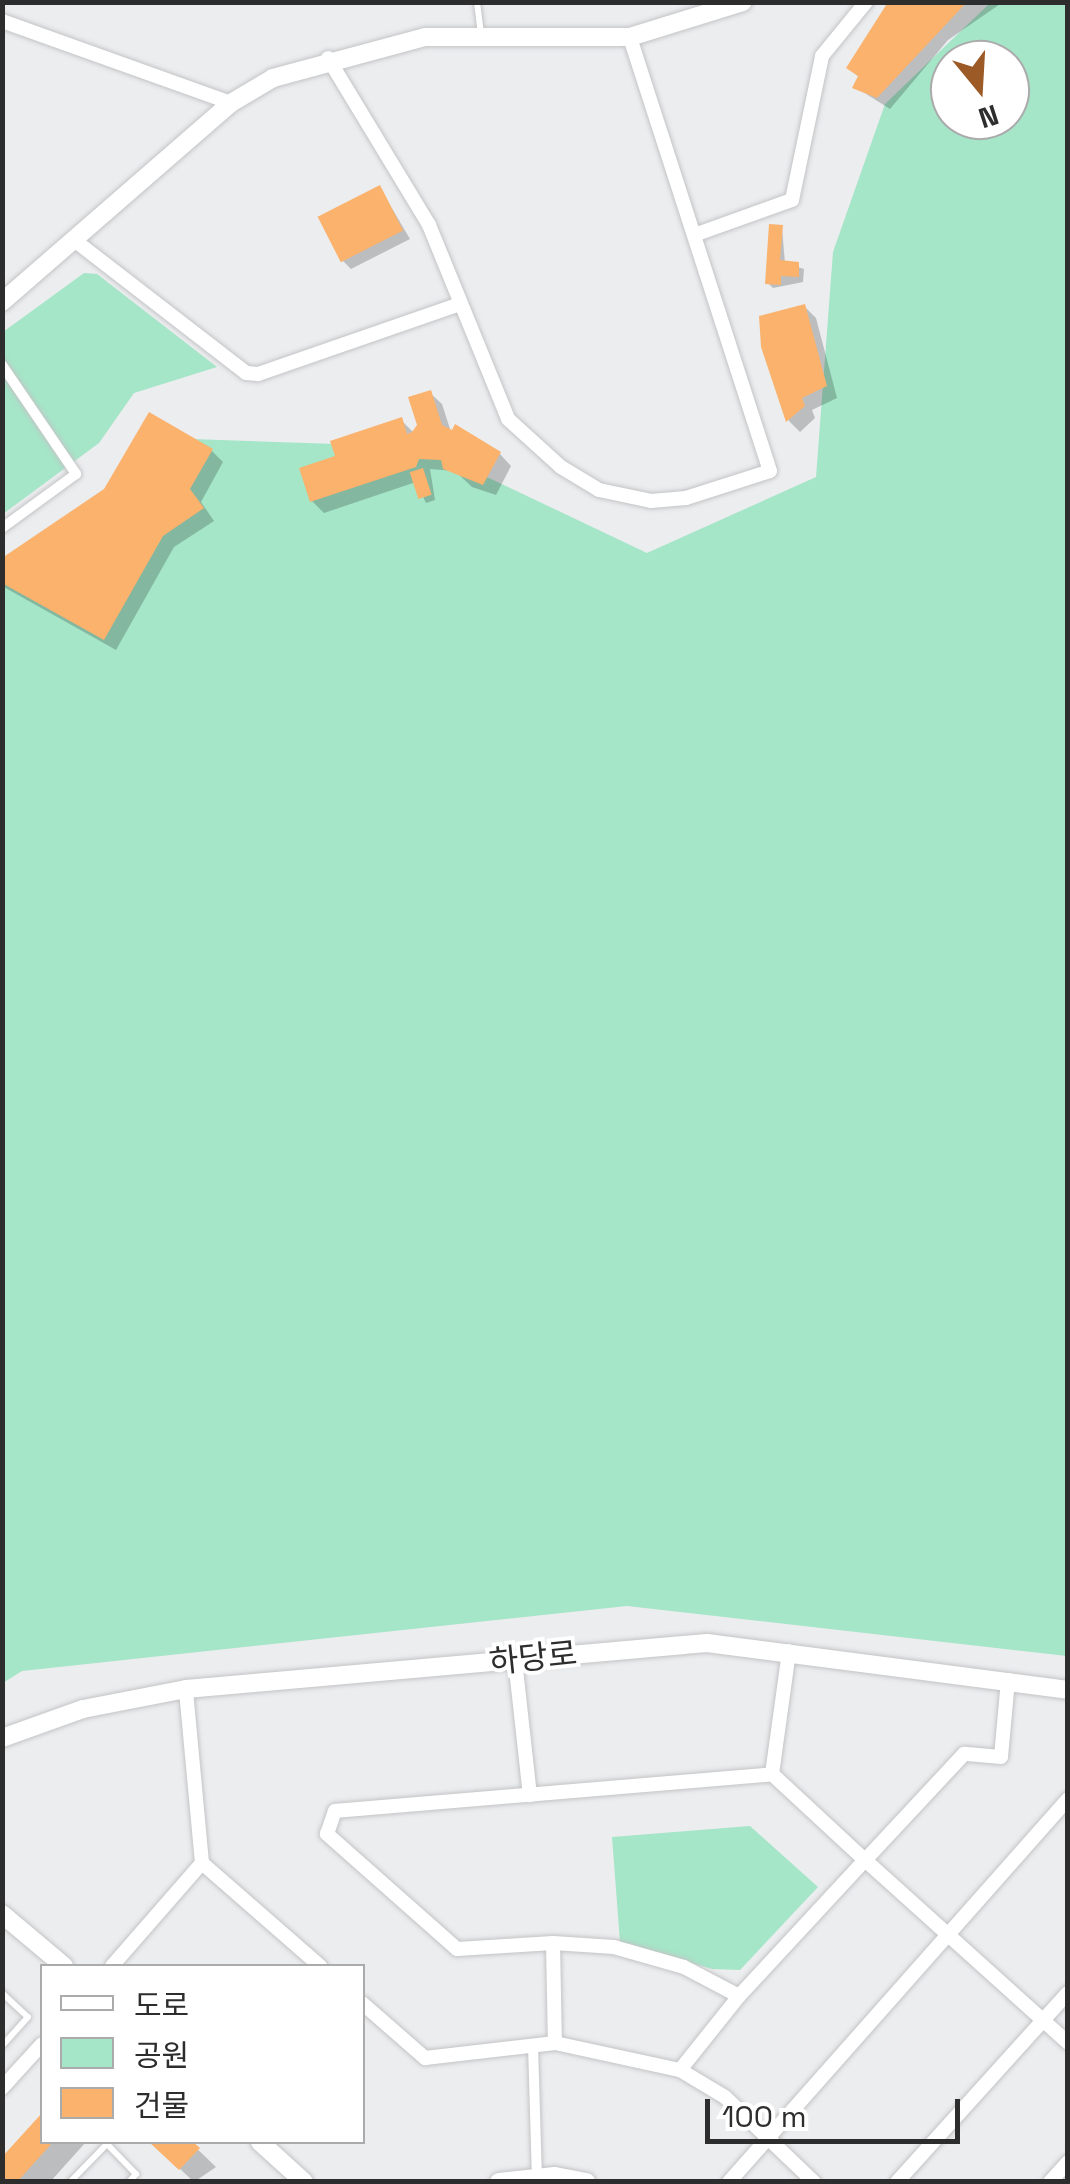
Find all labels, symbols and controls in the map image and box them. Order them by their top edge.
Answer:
north arrow [930,40,1030,140]
text: N [974,97,1003,137]
street label: 하당로 [487,1634,579,1682]
legend [40,1964,365,2144]
text: 도로 [134,1986,189,2025]
text: 공원 [134,2036,189,2075]
scale bar [710,2079,965,2141]
text: 건물 [134,2086,189,2125]
text: 100 m [722,2097,807,2136]

